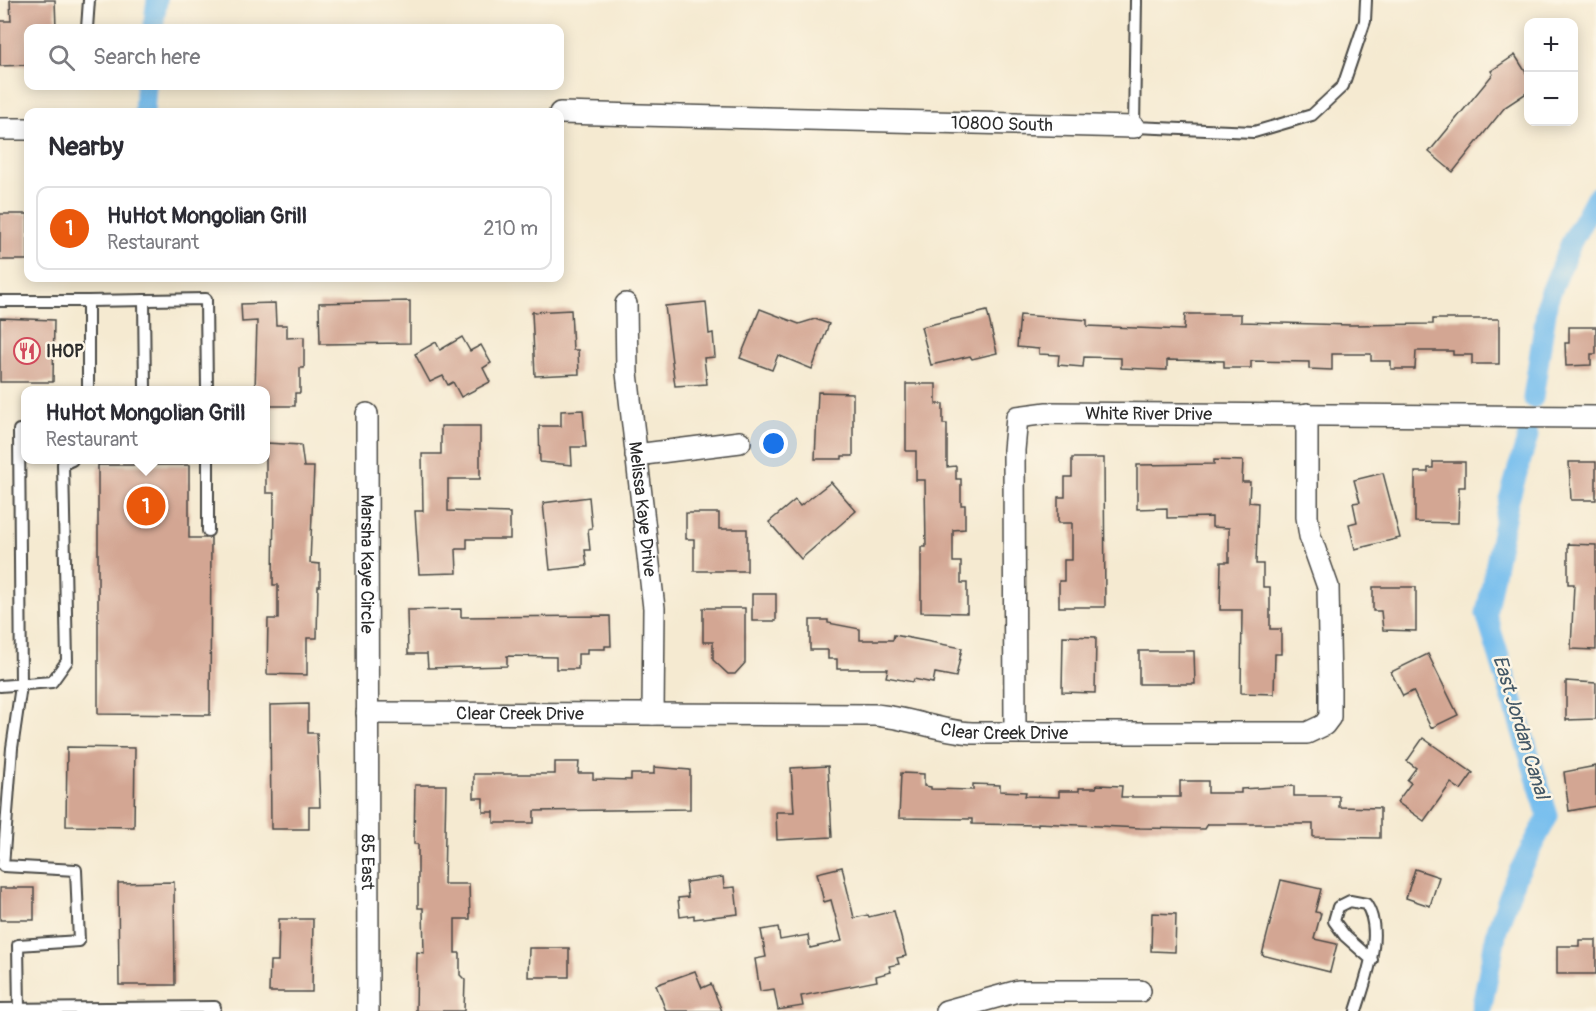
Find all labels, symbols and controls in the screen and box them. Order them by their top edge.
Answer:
map controls [1524,18,1578,126]
button: + [1524,18,1578,72]
search box [24,24,564,90]
icon: search [45,41,78,74]
text: Search here [93,43,200,71]
button: − [1524,72,1578,126]
street label: 10800 South [951,111,1053,137]
text: Nearby [48,131,124,163]
text: HuHot Mongolian Grill [107,202,307,230]
text: 1 [66,216,73,241]
text: 210 m [483,216,538,241]
text: Restaurant [107,230,199,255]
restaurant icon: IHOP [12,336,42,366]
place label: IHOP [46,340,84,363]
popup [21,386,270,464]
text: HuHot Mongolian Grill [46,399,245,427]
street label: White River Drive [1085,402,1212,426]
text: Restaurant [46,427,138,452]
your location [759,429,788,458]
street label: Melissa Kaye Drive [623,440,662,578]
pin: 1 [126,484,166,528]
street label: Marsha Kaye Circle [356,494,379,634]
water label: East Jordan Canal [1487,652,1555,804]
street label: Clear Creek Drive [456,702,584,725]
street label: Clear Creek Drive [938,717,1068,745]
street label: 85 East [356,834,379,891]

